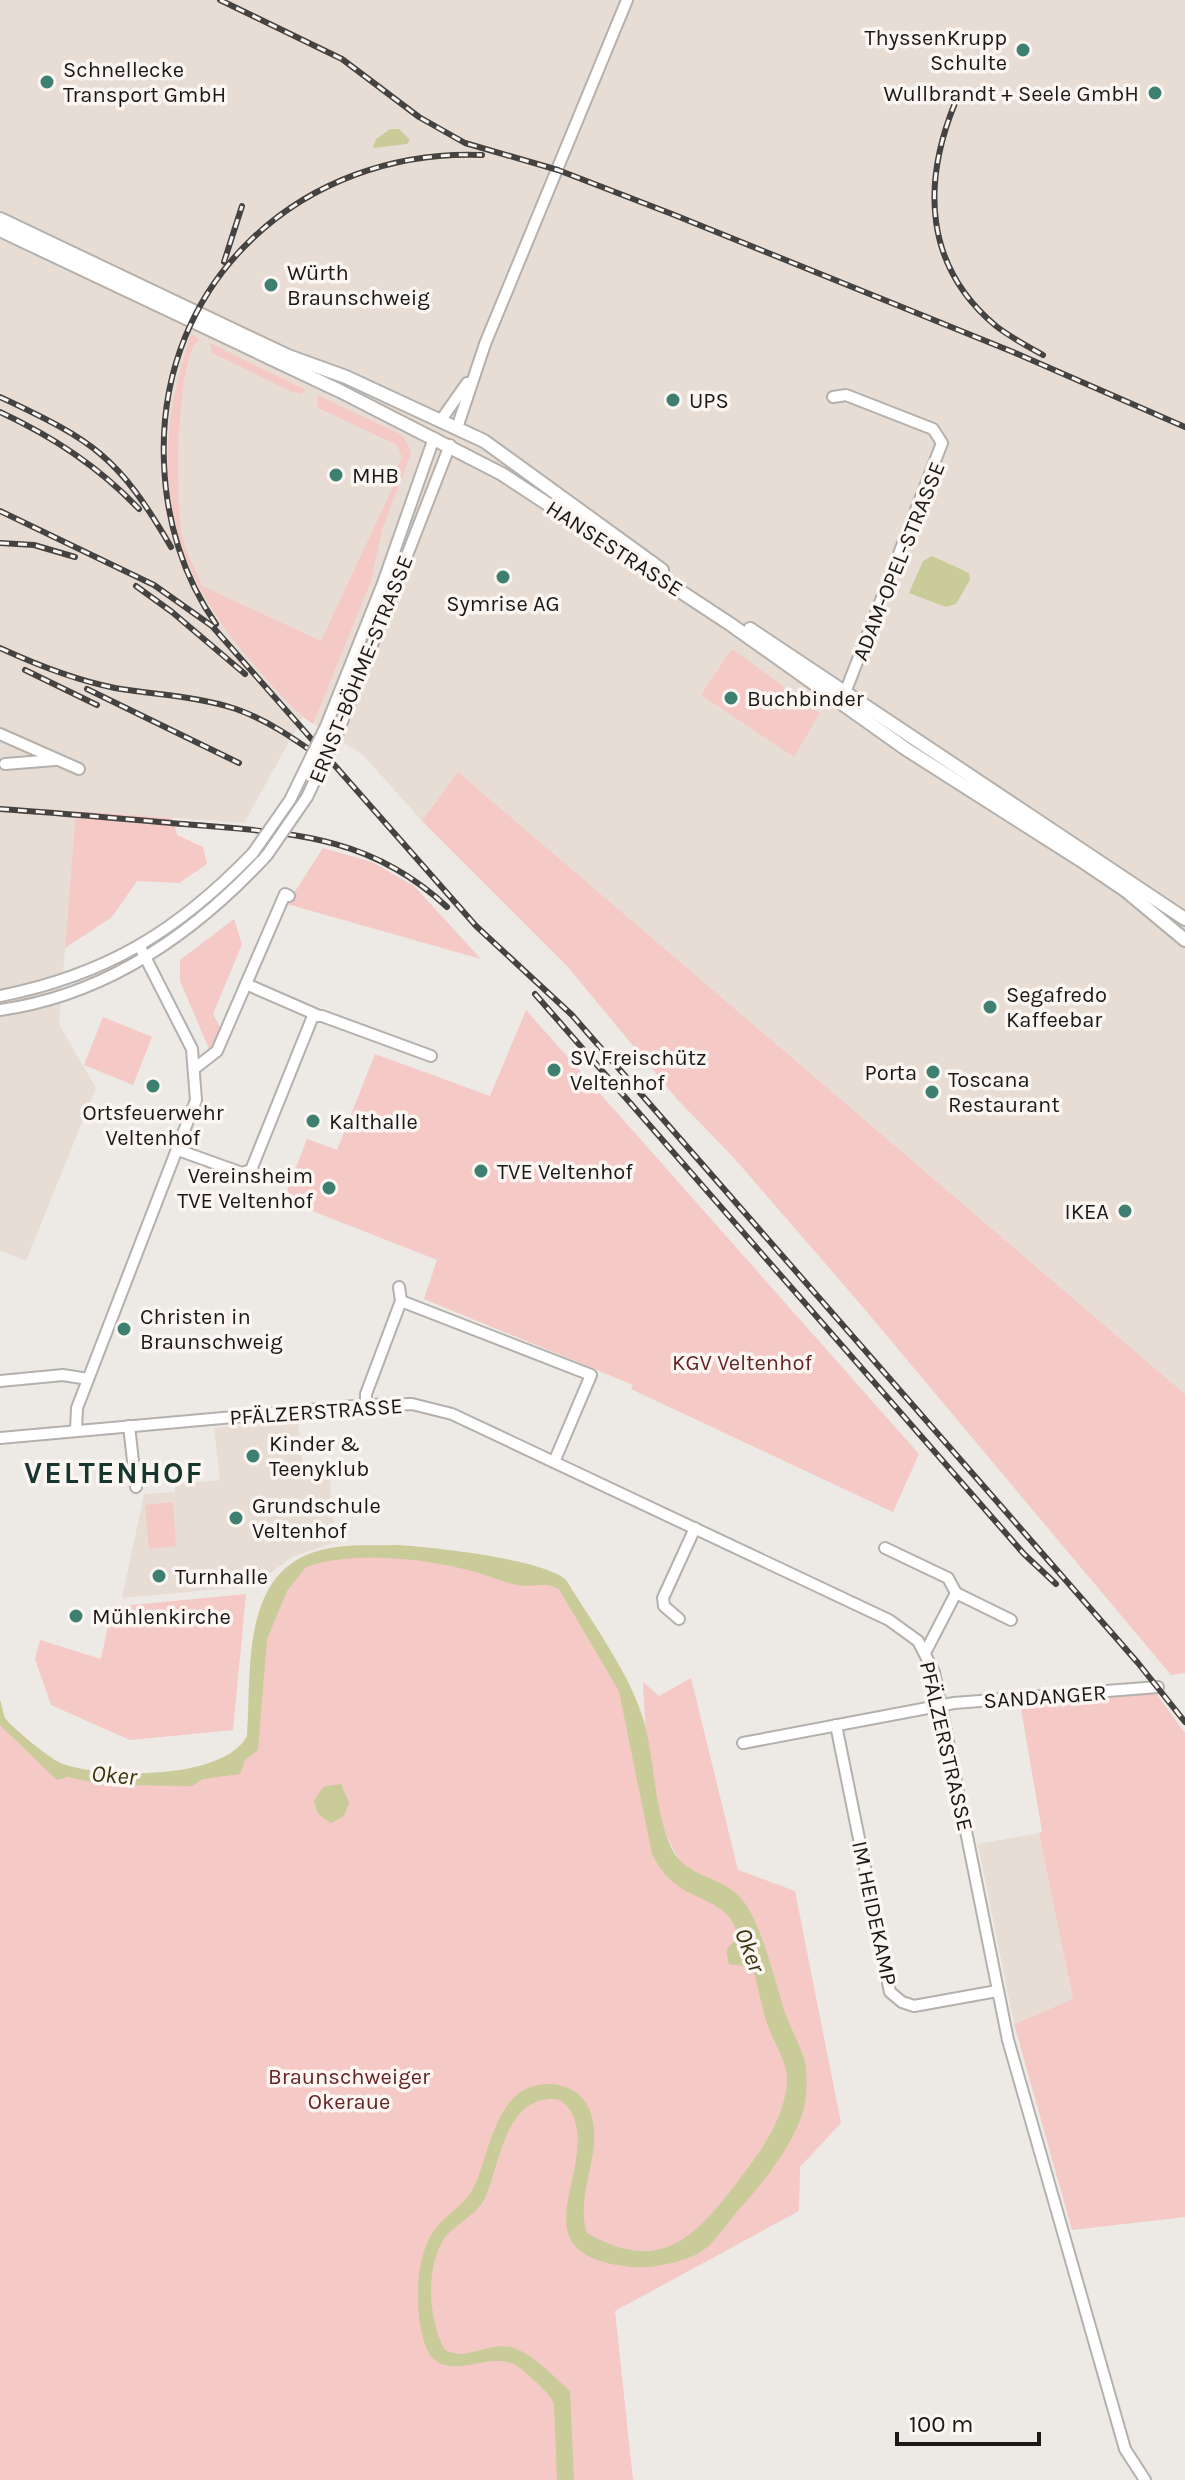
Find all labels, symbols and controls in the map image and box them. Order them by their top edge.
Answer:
place label: ThyssenKrupp Schulte [864,25,1007,76]
marker: ThyssenKrupp Schulte [1014,41,1032,59]
place label: Schnellecke Transport GmbH [63,57,226,108]
marker: Schnellecke Transport GmbH [38,73,56,91]
place label: Wullbrandt + Seele GmbH [884,81,1139,107]
marker: Wullbrandt + Seele GmbH [1146,84,1164,102]
place label: Würth Braunschweig [287,260,430,311]
marker: Würth Braunschweig [262,276,280,294]
place label: UPS [689,388,729,414]
marker: UPS [664,391,682,409]
street label: ADAM-OPEL-STRASSE [847,458,951,665]
place label: MHB [352,463,399,489]
marker: MHB [327,466,345,484]
street label: HANSESTRASSE [541,495,688,603]
street label: ERNST-BÖHME-STRASSE [303,552,419,787]
marker: Symrise AG [494,568,512,586]
place label: Symrise AG [446,591,560,617]
place label: Buchbinder [747,686,864,712]
marker: Buchbinder [722,689,740,707]
place label: Segafredo Kaffeebar [1006,982,1107,1033]
marker: Segafredo Kaffeebar [981,998,999,1016]
place label: SV Freischütz Veltenhof [570,1045,706,1096]
place label: Porta [864,1060,917,1086]
marker: SV Freischütz Veltenhof [545,1061,563,1079]
marker: Porta [924,1063,942,1081]
place label: Toscana Restaurant [948,1067,1060,1118]
marker: Ortsfeuerwehr Veltenhof [144,1077,162,1095]
marker: Toscana Restaurant [923,1083,941,1101]
place label: Ortsfeuerwehr Veltenhof [82,1100,224,1151]
place label: Kalthalle [329,1109,418,1135]
marker: Kalthalle [304,1112,322,1130]
place label: TVE Veltenhof [497,1159,633,1185]
marker: TVE Veltenhof [472,1162,490,1180]
place label: Vereinsheim TVE Veltenhof [177,1163,313,1214]
marker: Vereinsheim TVE Veltenhof [320,1179,338,1197]
place label: IKEA [1064,1199,1109,1225]
marker: IKEA [1116,1202,1134,1220]
place label: Christen in Braunschweig [140,1304,283,1355]
marker: Christen in Braunschweig [115,1320,133,1338]
park label: KGV Veltenhof [672,1350,812,1376]
street label: PFÄLZERSTRASSE [229,1393,404,1431]
place label: Kinder & Teenyklub [269,1431,369,1482]
marker: Kinder & Teenyklub [244,1447,262,1465]
district label: VELTENHOF [24,1455,204,1491]
place label: Grundschule Veltenhof [252,1493,381,1544]
marker: Grundschule Veltenhof [227,1509,245,1527]
place label: Turnhalle [175,1564,268,1590]
marker: Turnhalle [150,1567,168,1585]
place label: Mühlenkirche [92,1604,231,1630]
marker: Mühlenkirche [67,1607,85,1625]
street label: PFÄLZERSTRASSE [914,1659,978,1834]
street label: SANDANGER [983,1680,1107,1714]
water label: Oker [90,1759,139,1791]
street label: IM HEIDEKAMP [846,1839,902,1988]
water label: Oker [729,1924,771,1977]
park label: Braunschweiger Okeraue [268,2064,430,2115]
scale bar [897,2396,1039,2446]
text: 100 m [909,2410,974,2438]

